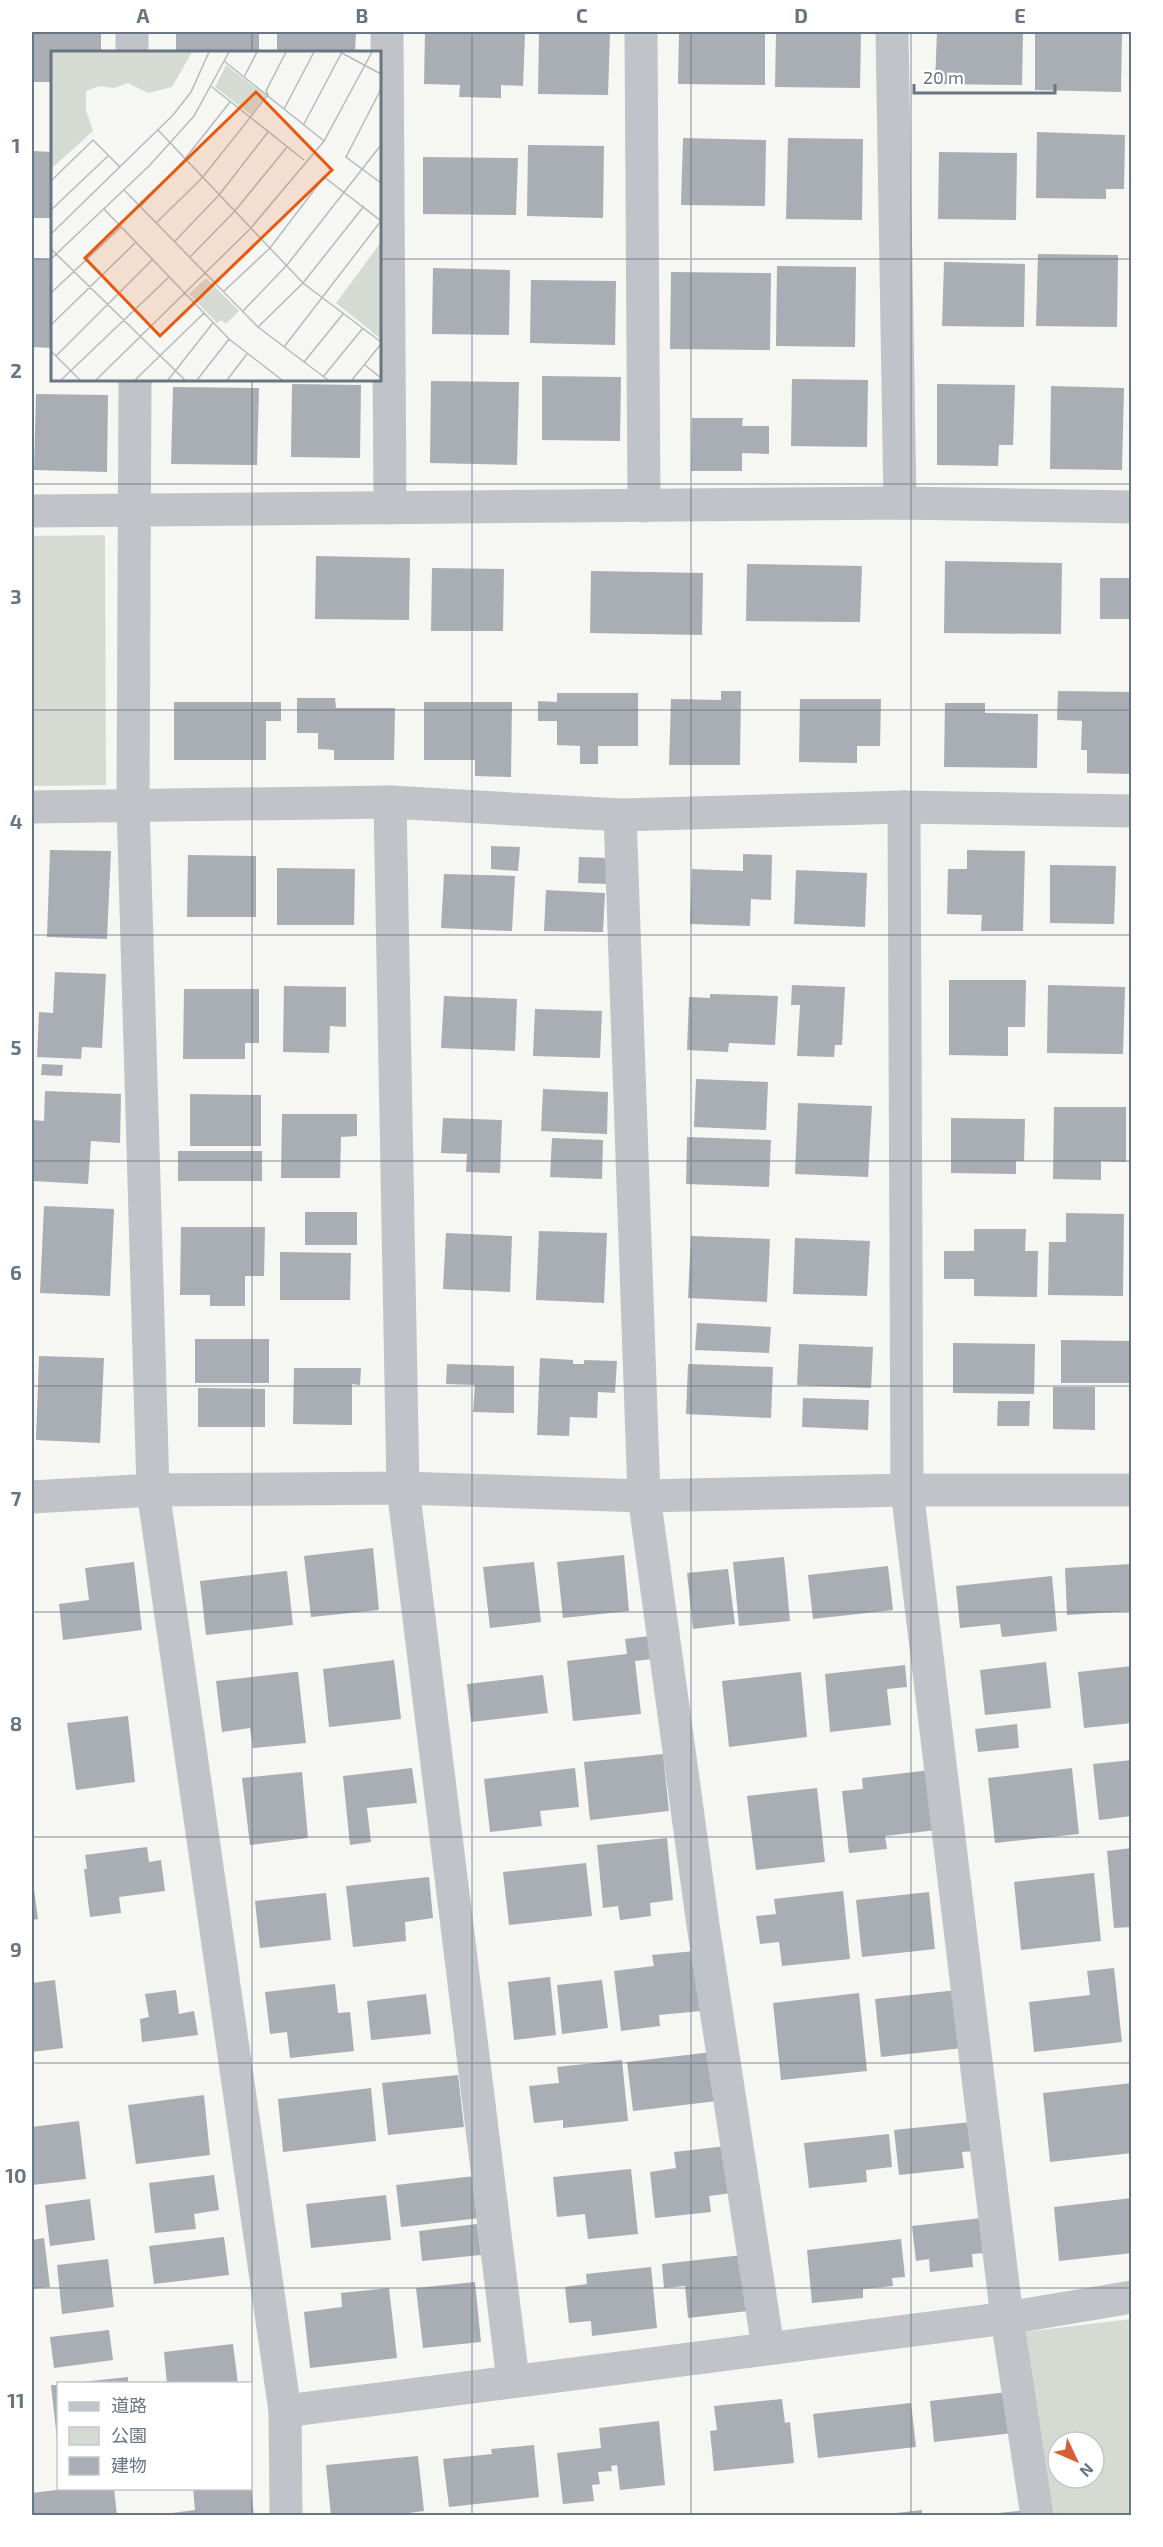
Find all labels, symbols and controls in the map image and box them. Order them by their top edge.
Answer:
text: A [136,3,150,27]
text: B [356,3,368,27]
text: C [576,3,588,27]
text: D [794,3,808,27]
text: E [1014,3,1026,27]
inset map [51,51,381,381]
scale bar [914,57,1055,95]
text: 20 m [923,66,964,88]
text: 1 [12,133,20,157]
text: 2 [10,358,22,382]
text: 3 [10,584,22,608]
text: 4 [10,809,23,833]
text: 5 [10,1035,22,1059]
text: 6 [10,1260,22,1284]
text: 7 [11,1486,22,1510]
text: 8 [10,1711,22,1735]
text: 9 [10,1937,22,1961]
text: 10 [5,2163,27,2187]
legend [57,2382,252,2490]
text: 11 [7,2388,25,2412]
text: 道路 [111,2394,147,2416]
text: 公園 [111,2424,147,2446]
north arrow [1046,2430,1106,2490]
text: 建物 [111,2454,147,2476]
text: N [1076,2460,1098,2482]

